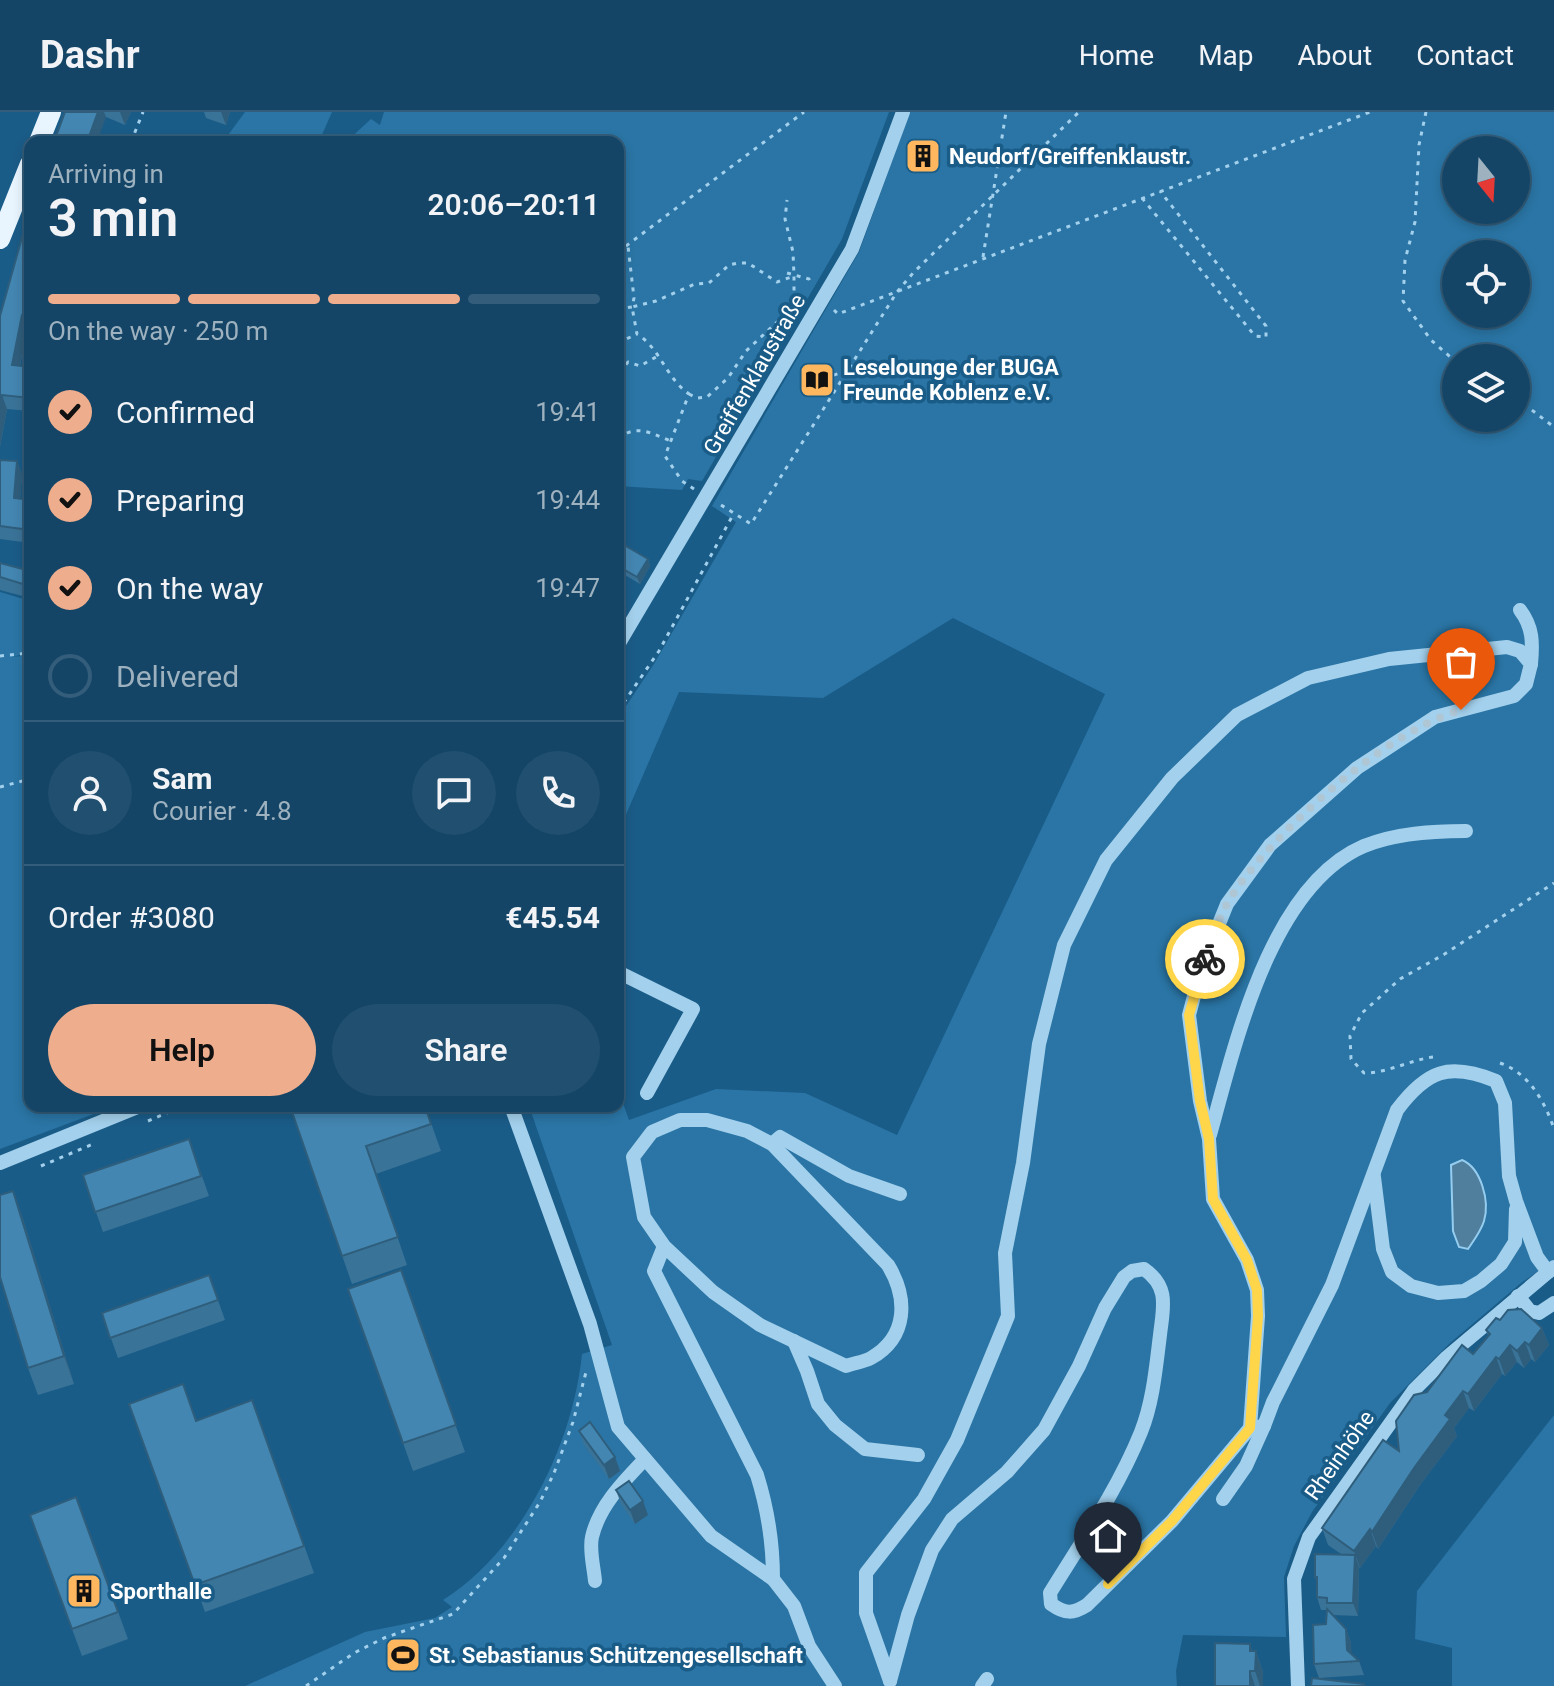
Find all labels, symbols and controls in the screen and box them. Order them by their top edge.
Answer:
text: Dashr [40,33,140,77]
text: Home [1079,39,1154,72]
text: Map [1198,39,1254,72]
text: About [1298,39,1372,72]
text: Contact [1416,39,1514,72]
north arrow [1442,136,1530,224]
map controls [1442,136,1530,432]
building icon: Neudorf/Greiffenklaustr. [904,137,942,175]
place label: Neudorf/Greiffenklaustr. [949,144,1191,169]
text: Arriving in [48,159,164,189]
text: 20:06–20:11 [427,187,600,222]
text: 3 min [48,188,178,249]
button: locate [1442,240,1530,328]
street label: Greiffenklaustraße [698,290,811,459]
text: On the way · 250 m [48,316,268,346]
button: layers [1442,344,1530,432]
place label: Leselounge der BUGA Freunde Koblenz e.V. [843,355,1059,405]
library icon: Leselounge der BUGA Freunde Koblenz e.V. [798,361,836,399]
icon: check [48,390,92,434]
text: Confirmed [116,395,255,430]
text: 19:41 [535,397,600,427]
icon: check [48,478,92,522]
text: Preparing [116,483,245,518]
text: 19:44 [535,485,600,515]
icon: check [48,566,92,610]
text: On the way [116,571,263,606]
text: 19:47 [535,573,600,603]
pin [1427,628,1495,710]
icon: bag [1439,640,1483,684]
text: Delivered [116,659,239,694]
button: person [48,751,132,835]
button: chat [412,751,496,835]
button: phone [516,751,600,835]
text: Sam [152,761,213,796]
text: Courier · 4.8 [152,796,292,826]
text: Order #3080 [48,900,215,935]
text: €45.54 [505,900,600,935]
courier [1165,919,1245,999]
icon: bike [1183,937,1227,981]
button: Help [48,1004,316,1096]
button: Share [332,1004,600,1096]
street label: Rheinhöhe [1300,1406,1379,1505]
pin [1074,1502,1142,1584]
icon: home [1086,1514,1130,1558]
building icon: Sporthalle [65,1572,103,1610]
place label: Sporthalle [110,1579,212,1604]
sports icon: St. Sebastianus Schützengesellschaft [384,1636,422,1674]
place label: St. Sebastianus Schützengesellschaft [429,1643,804,1668]

